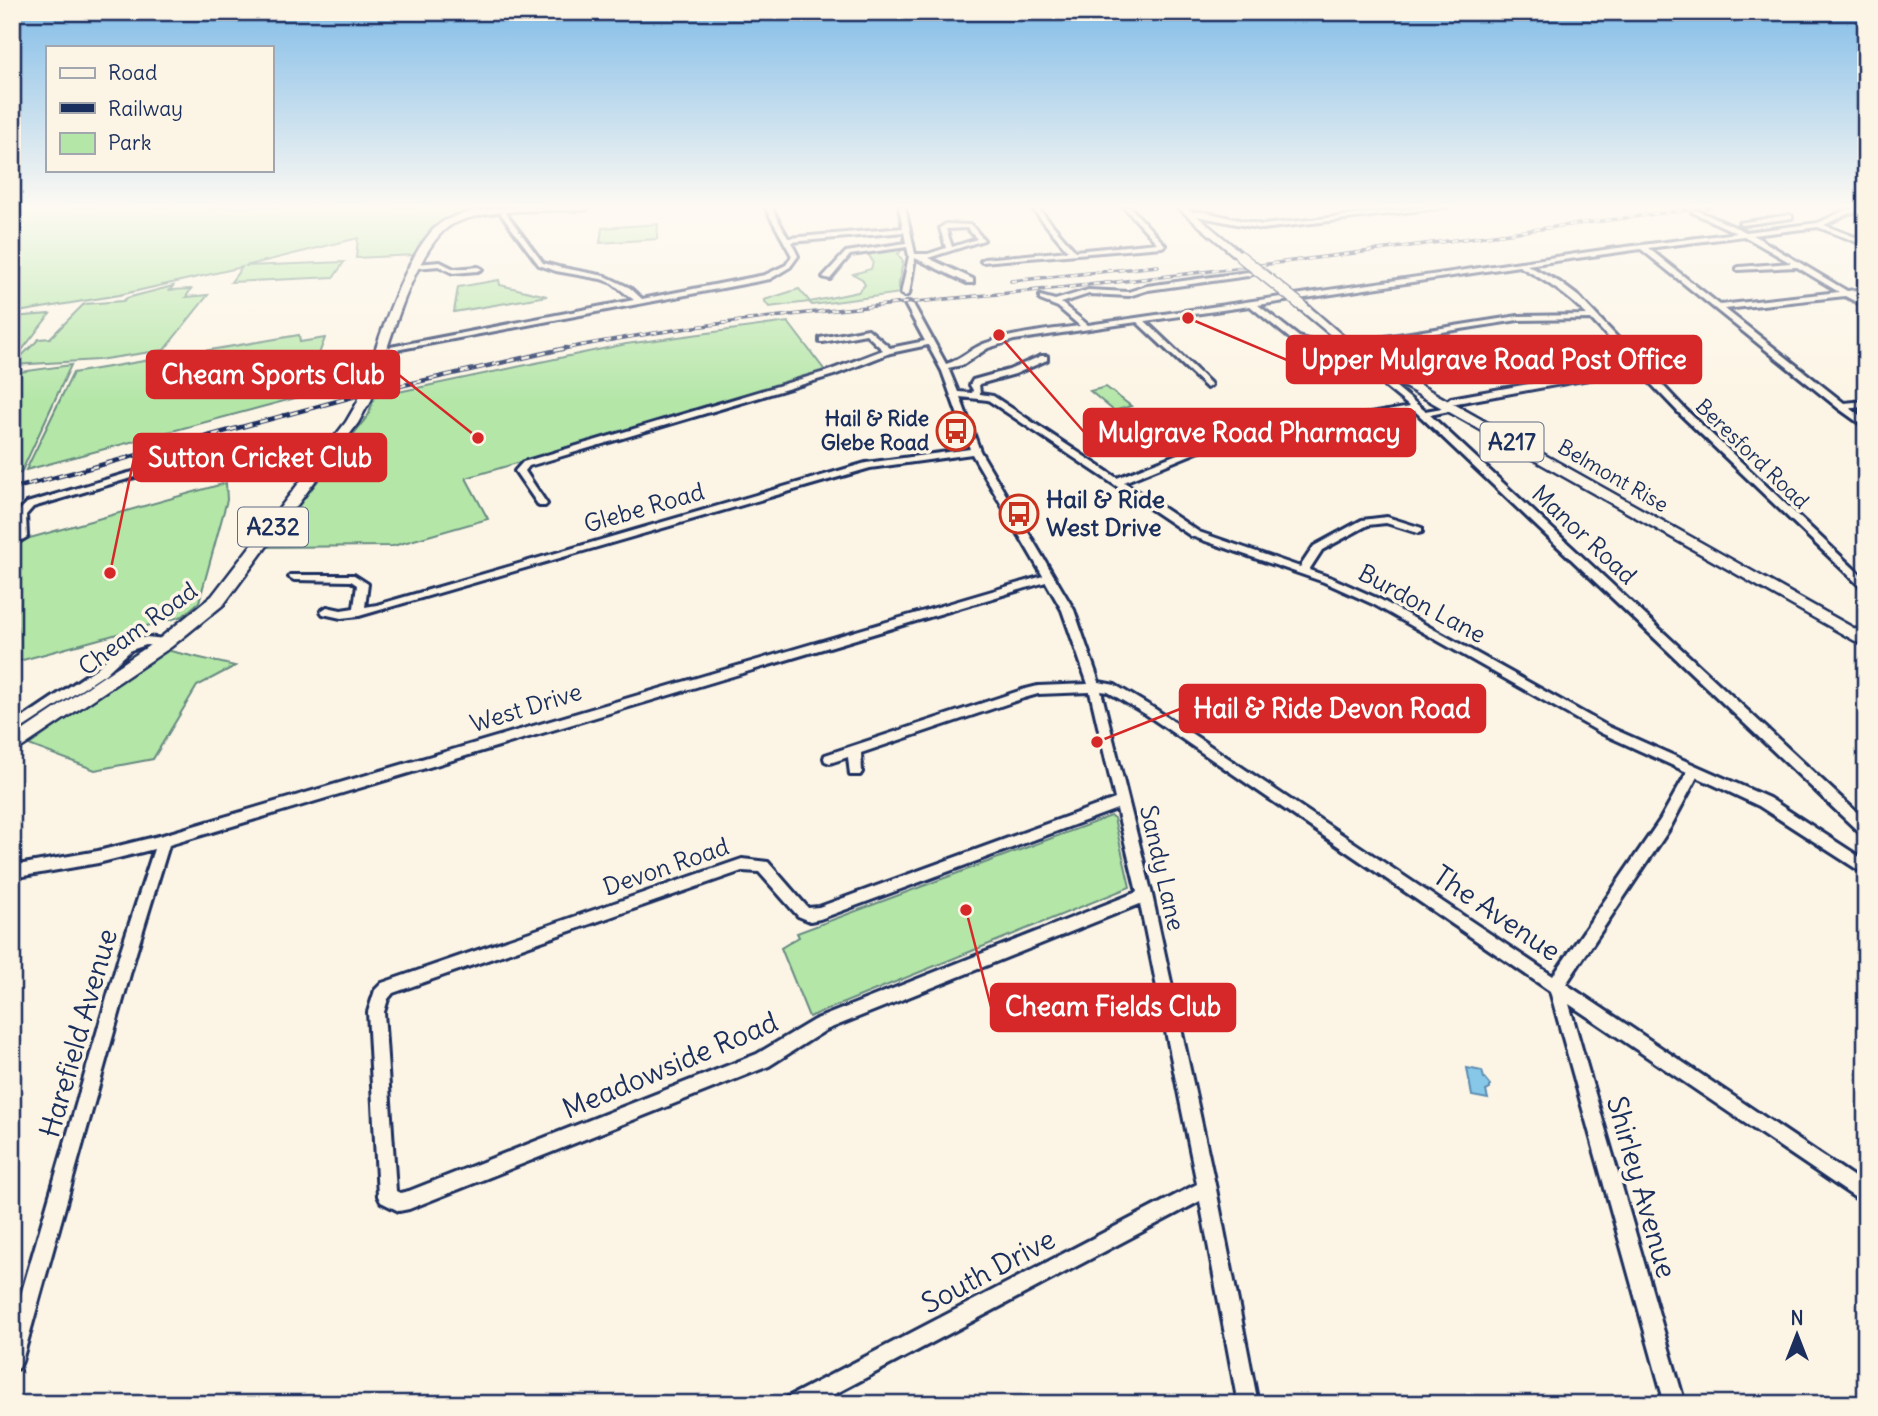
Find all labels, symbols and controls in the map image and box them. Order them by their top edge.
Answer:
legend [46,46,273,172]
text: Road [108,59,157,86]
text: Railway [108,95,183,122]
text: Park [108,129,151,156]
callout: Upper Mulgrave Road Post Office [1287,336,1701,383]
text: Upper Mulgrave Road Post Office [1301,343,1687,376]
callout: Cheam Sports Club [147,351,399,398]
text: Cheam Sports Club [161,358,385,391]
street label: Beresford Road [1690,393,1815,514]
place label: Hail & Ride Glebe Road [821,405,930,456]
callout: Mulgrave Road Pharmacy [1084,409,1415,456]
bus stop icon: Hail & Ride Glebe Road [935,410,977,452]
text: Mulgrave Road Pharmacy [1097,416,1401,449]
road number: A217 [1480,422,1544,462]
street label: Belmont Rise [1553,433,1673,518]
callout: Sutton Cricket Club [134,434,386,481]
text: Sutton Cricket Club [148,441,372,474]
street label: Glebe Road [580,476,707,539]
street label: Manor Road [1526,478,1643,590]
place label: Hail & Ride West Drive [1046,484,1165,542]
bus stop icon: Hail & Ride West Drive [998,493,1040,535]
road number: A232 [238,508,308,547]
street label: Burdon Lane [1354,557,1491,649]
street label: Cheam Road [72,575,203,681]
street label: West Drive [466,676,585,738]
callout: Hail & Ride Devon Road [1180,685,1485,732]
text: Hail & Ride Devon Road [1193,692,1471,725]
street label: Sandy Lane [1134,802,1192,933]
street label: Devon Road [599,831,732,902]
street label: The Avenue [1426,857,1568,969]
street label: Harefield Avenue [31,924,125,1142]
callout: Cheam Fields Club [991,984,1235,1031]
text: Cheam Fields Club [1005,990,1221,1023]
street label: Meadowside Road [557,1003,783,1127]
street label: Shirley Avenue [1599,1092,1685,1282]
street label: South Drive [915,1221,1061,1321]
north arrow [1762,1300,1832,1370]
text: N [1790,1306,1804,1330]

